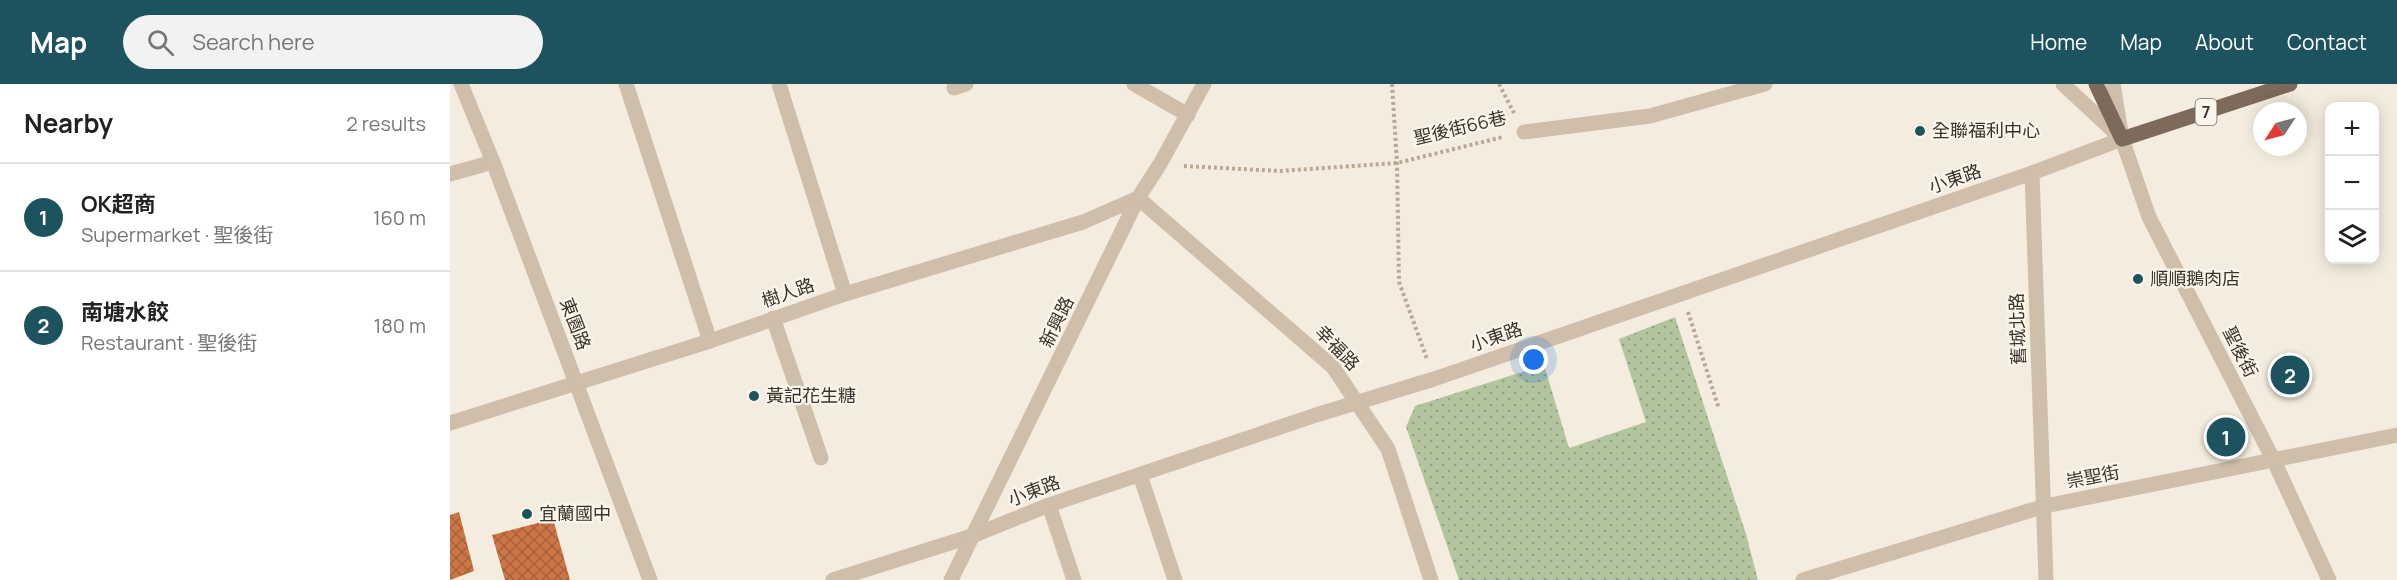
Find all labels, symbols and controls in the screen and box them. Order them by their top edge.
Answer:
search box [123,15,543,69]
text: Map [30,23,87,61]
icon: search [144,26,177,59]
text: Search here [192,27,315,57]
text: Home [2030,28,2087,56]
text: Map [2120,28,2162,56]
text: About [2195,28,2254,56]
text: Contact [2287,28,2367,56]
road number: 7 [2196,99,2216,125]
north arrow [2253,102,2307,156]
map controls [2325,102,2379,264]
button: + [2325,102,2379,156]
text: Nearby [24,105,113,141]
street label: 聖後街66巷 [1411,105,1508,149]
text: 2 results [346,110,426,137]
place label: 全聯福利中心 [1932,118,2040,142]
marker: 全聯福利中心 [1913,124,1927,138]
button: − [2325,156,2379,210]
street label: 小東路 [1925,158,1984,198]
text: OK超商 [81,189,156,219]
text: 1 [39,204,48,231]
text: 160 m [373,204,426,231]
button: layers [2325,210,2379,264]
text: Supermarket · 聖後街 [81,221,273,248]
place label: 順順鵝肉店 [2150,266,2240,290]
street label: 樹人路 [758,272,817,312]
marker: 順順鵝肉店 [2131,272,2145,286]
street label: 新興路 [1033,292,1079,351]
street label: 舊城北路 [2004,293,2030,365]
street label: 東園路 [555,294,597,353]
text: 南塘水餃 [81,297,169,327]
text: 2 [38,312,49,339]
text: 180 m [373,312,426,339]
street label: 小東路 [1466,316,1525,356]
street label: 幸福路 [1310,320,1365,375]
street label: 聖後街 [2218,322,2264,381]
text: Restaurant · 聖後街 [81,329,257,356]
your location [1519,345,1548,374]
pin: 2 [2270,352,2310,398]
place label: 黃記花生糖 [766,383,856,407]
marker: 黃記花生糖 [747,389,761,403]
pin: 1 [2206,414,2246,460]
street label: 崇聖街 [2064,459,2122,493]
street label: 小東路 [1004,469,1063,511]
place label: 宜蘭國中 [539,501,611,525]
marker: 宜蘭國中 [520,507,534,521]

